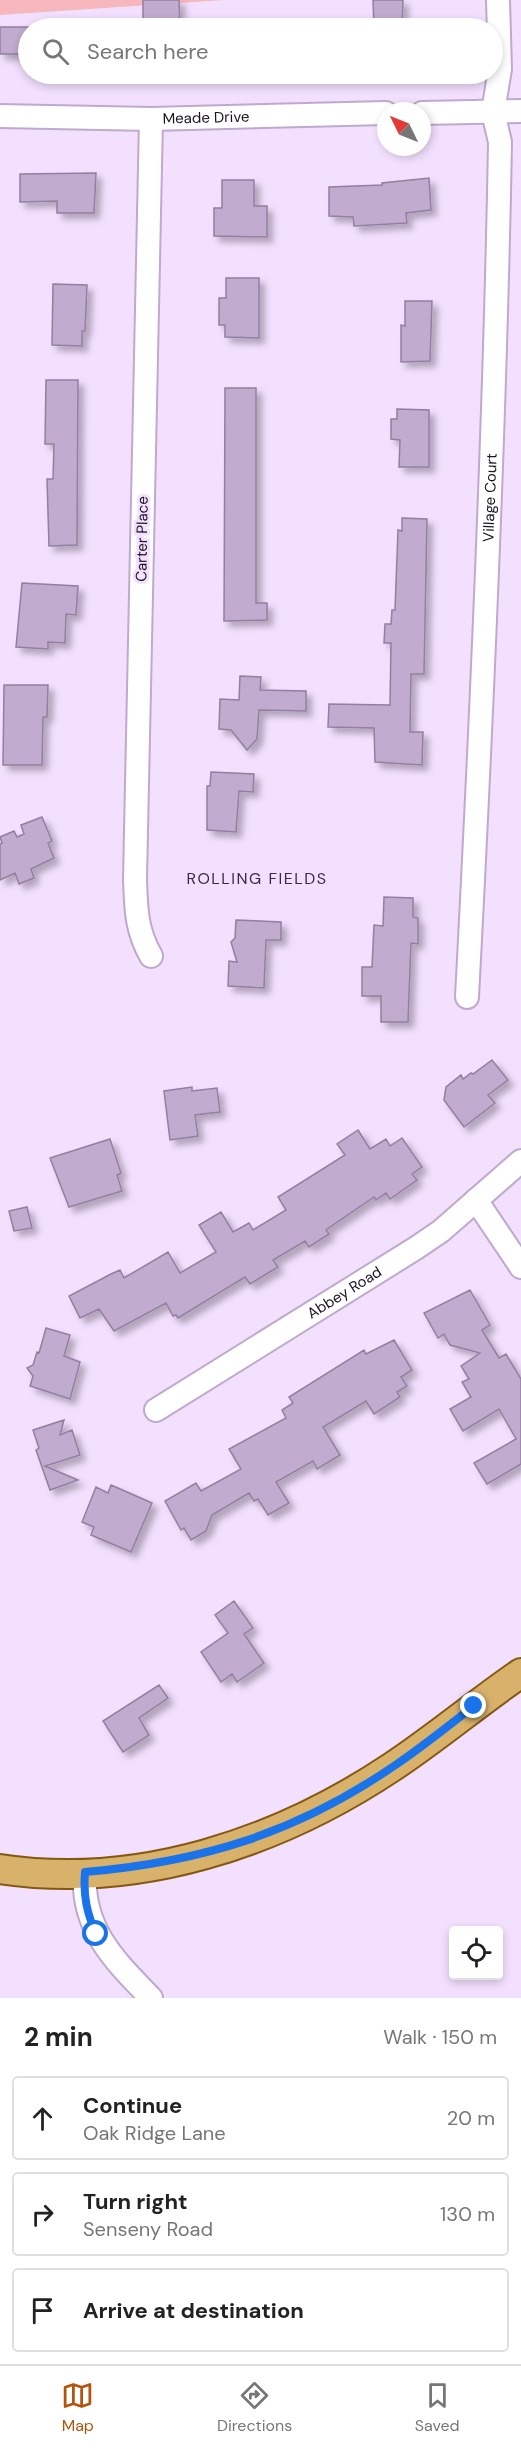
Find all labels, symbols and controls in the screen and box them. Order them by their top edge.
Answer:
search box [18,18,503,84]
icon: search [39,35,72,68]
text: Search here [87,37,208,66]
north arrow [377,102,431,156]
street label: Meade Drive [162,106,250,129]
street label: Village Court [478,453,502,542]
street label: Carter Place [131,496,153,582]
district label: ROLLING FIELDS [186,868,328,889]
street label: Abbey Road [303,1262,385,1323]
route end [460,1692,486,1718]
route start [82,1920,108,1946]
map controls [449,1926,503,1980]
button: locate [449,1926,503,1980]
text: 2 min [24,2020,93,2054]
text: Walk · 150 m [383,2024,497,2050]
text: Continue [83,2091,182,2120]
icon: ahead [26,2102,59,2135]
text: 20 m [447,2105,495,2131]
text: Oak Ridge Lane [83,2120,226,2146]
text: Turn right [83,2187,188,2216]
icon: right [26,2198,59,2231]
text: 130 m [440,2201,495,2227]
text: Senseny Road [83,2216,213,2242]
icon: arrive [26,2294,59,2327]
text: Arrive at destination [83,2296,304,2325]
tab: Map [61,2379,94,2436]
tab: Directions [217,2379,292,2436]
tab: Saved [415,2379,460,2436]

